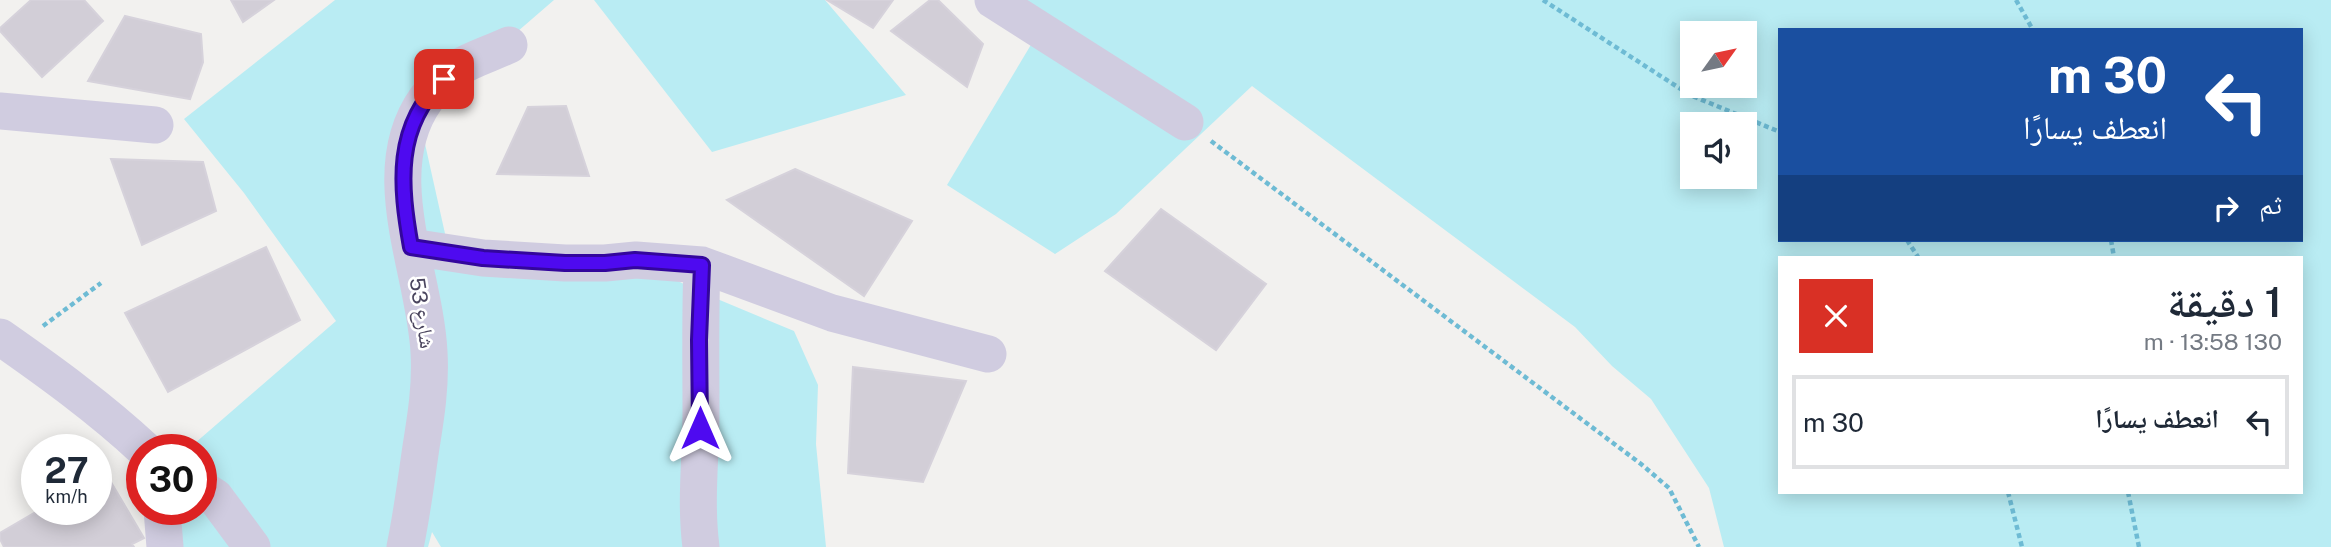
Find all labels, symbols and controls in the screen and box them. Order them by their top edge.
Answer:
north arrow [1680,21,1757,98]
map controls [1680,21,1757,189]
text: 30 m [2048,46,2167,104]
pin [414,49,474,109]
icon: left [2191,56,2282,147]
icon: arrive [425,60,463,98]
text: انعطف يسارًا [2023,109,2167,146]
button: sound [1680,112,1757,189]
icon: right [2207,189,2245,227]
text: ثم [2259,189,2282,220]
street label: شارع 53 [404,276,440,350]
text: 1 دقيقة [2167,277,2282,326]
button: close [1799,279,1873,353]
text: 130 m · 13:58 [2144,328,2282,355]
position arrow [663,391,737,465]
text: انعطف يسارًا [2095,403,2219,434]
icon: left [2240,403,2278,441]
text: 30 m [1803,407,1864,438]
speed limit sign: 30 [126,434,217,525]
text: 27 [44,450,89,491]
text: km/h [45,486,88,507]

